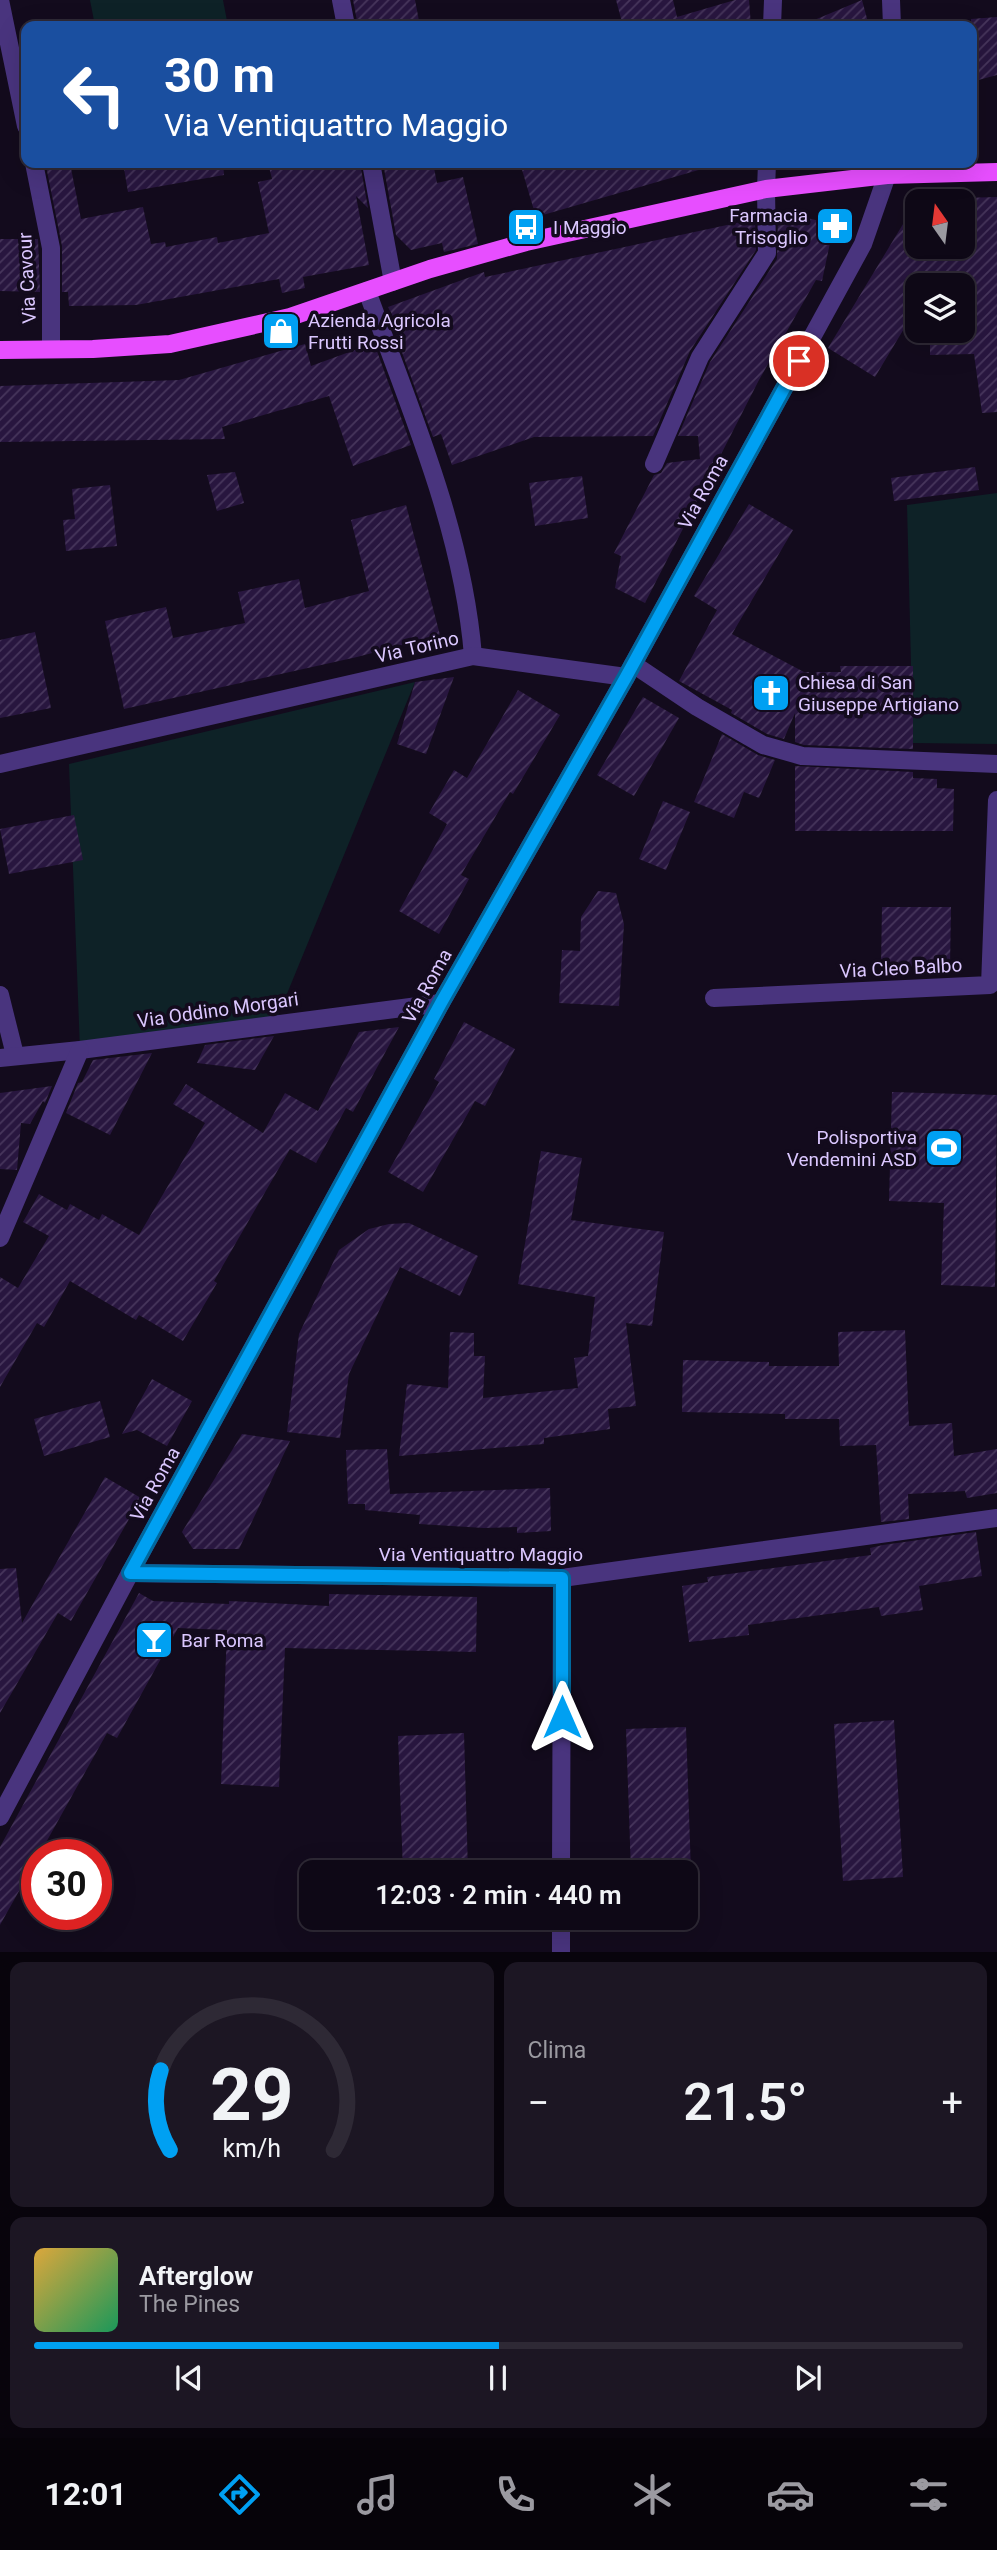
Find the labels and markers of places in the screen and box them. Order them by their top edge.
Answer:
place label: Farmacia Trisoglio [729,204,808,249]
pharmacy icon: Farmacia Trisoglio [814,205,856,247]
bus stop icon: I Maggio [505,206,547,248]
place label: I Maggio [553,216,627,239]
place label: Azienda Agricola Frutti Rossi [308,309,451,354]
shop icon: Azienda Agricola Frutti Rossi [260,310,302,352]
pin [769,331,829,391]
place label: Chiesa di San Giuseppe Artigiano [798,671,959,716]
church icon: Chiesa di San Giuseppe Artigiano [750,672,792,714]
place label: Polisportiva Vendemini ASD [787,1126,917,1171]
sports icon: Polisportiva Vendemini ASD [923,1127,965,1169]
bar icon: Bar Roma [133,1619,175,1661]
place label: Bar Roma [181,1629,264,1652]

